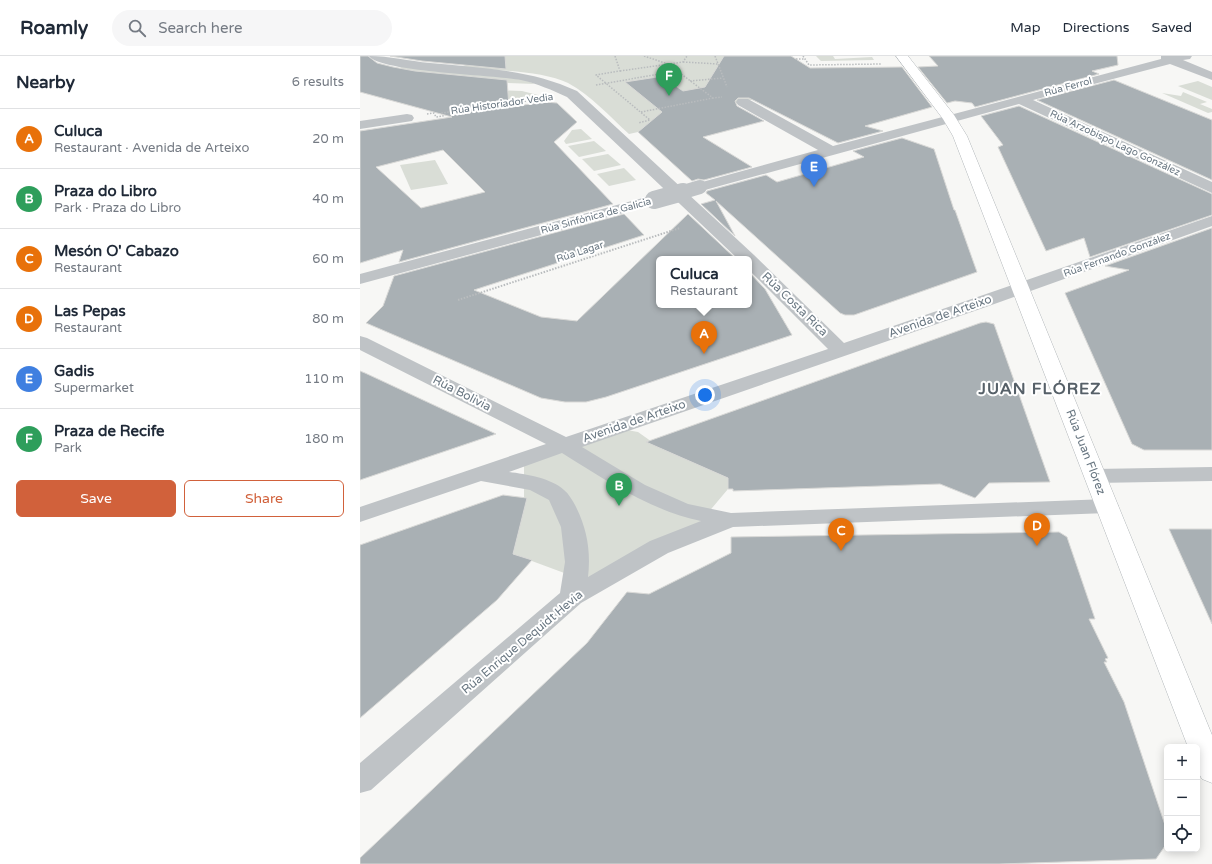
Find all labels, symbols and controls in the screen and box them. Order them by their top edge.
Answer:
search box [112,10,392,46]
text: Roamly [20,17,88,39]
icon: search [126,17,148,39]
text: Search here [158,19,243,37]
text: Map [1010,19,1041,36]
text: Directions [1063,19,1130,36]
text: Saved [1152,19,1192,36]
pin: F [656,63,682,96]
text: Nearby [16,72,75,93]
text: 6 results [292,74,344,90]
street label: Rúa Ferrol [1043,75,1093,99]
street label: Rúa Historiador Vedia [450,91,554,117]
street label: Rúa Arzobispo Lago González [1048,108,1182,178]
text: Culuca [54,122,103,140]
text: A [24,131,34,147]
text: 20 m [312,131,344,147]
text: Restaurant · Avenida de Arteixo [54,140,249,156]
pin: E [801,154,827,187]
text: Praza do Libro [54,182,157,200]
text: B [24,191,34,207]
text: 40 m [312,191,344,207]
street label: Rúa Sinfónica de Galicia [539,195,653,237]
text: Park · Praza do Libro [54,200,181,216]
street label: Rúa Fernando González [1062,230,1172,280]
street label: Rúa Lagar [555,239,605,265]
text: Mesón O' Cabazo [54,242,179,260]
text: C [24,251,34,267]
text: 60 m [312,251,344,267]
popup [656,256,752,308]
text: Restaurant [54,260,122,276]
text: Culuca [670,265,719,283]
street label: Rúa Costa Rica [759,269,831,339]
text: Restaurant [670,283,738,299]
street label: Avenida de Arteixo [887,292,993,340]
text: Las Pepas [54,302,126,320]
text: D [24,311,34,327]
text: 80 m [312,311,344,327]
text: Restaurant [54,320,122,336]
pin: A [691,321,717,354]
text: Gadis [54,362,94,380]
text: E [25,371,33,387]
text: 110 m [304,371,344,387]
street label: Rúa Bolivia [431,372,493,414]
district label: JUAN FLÓREZ [978,379,1101,399]
text: Supermarket [54,380,134,396]
your location [695,385,715,405]
street label: Avenida de Arteixo [581,397,687,445]
street label: Rúa Juan Flórez [1063,407,1109,497]
text: Praza de Recife [54,422,164,440]
text: F [25,431,33,447]
text: 180 m [304,431,344,447]
text: Park [54,440,82,456]
pin: B [606,473,632,506]
button: Save [16,480,176,517]
button: Share [184,480,344,517]
pin: D [1024,513,1050,546]
pin: C [828,518,854,551]
street label: Rúa Enrique Dequidt Hevia [459,587,585,697]
map controls [1164,744,1200,852]
button: + [1164,744,1200,780]
button: − [1164,780,1200,816]
button: locate [1164,816,1200,852]

